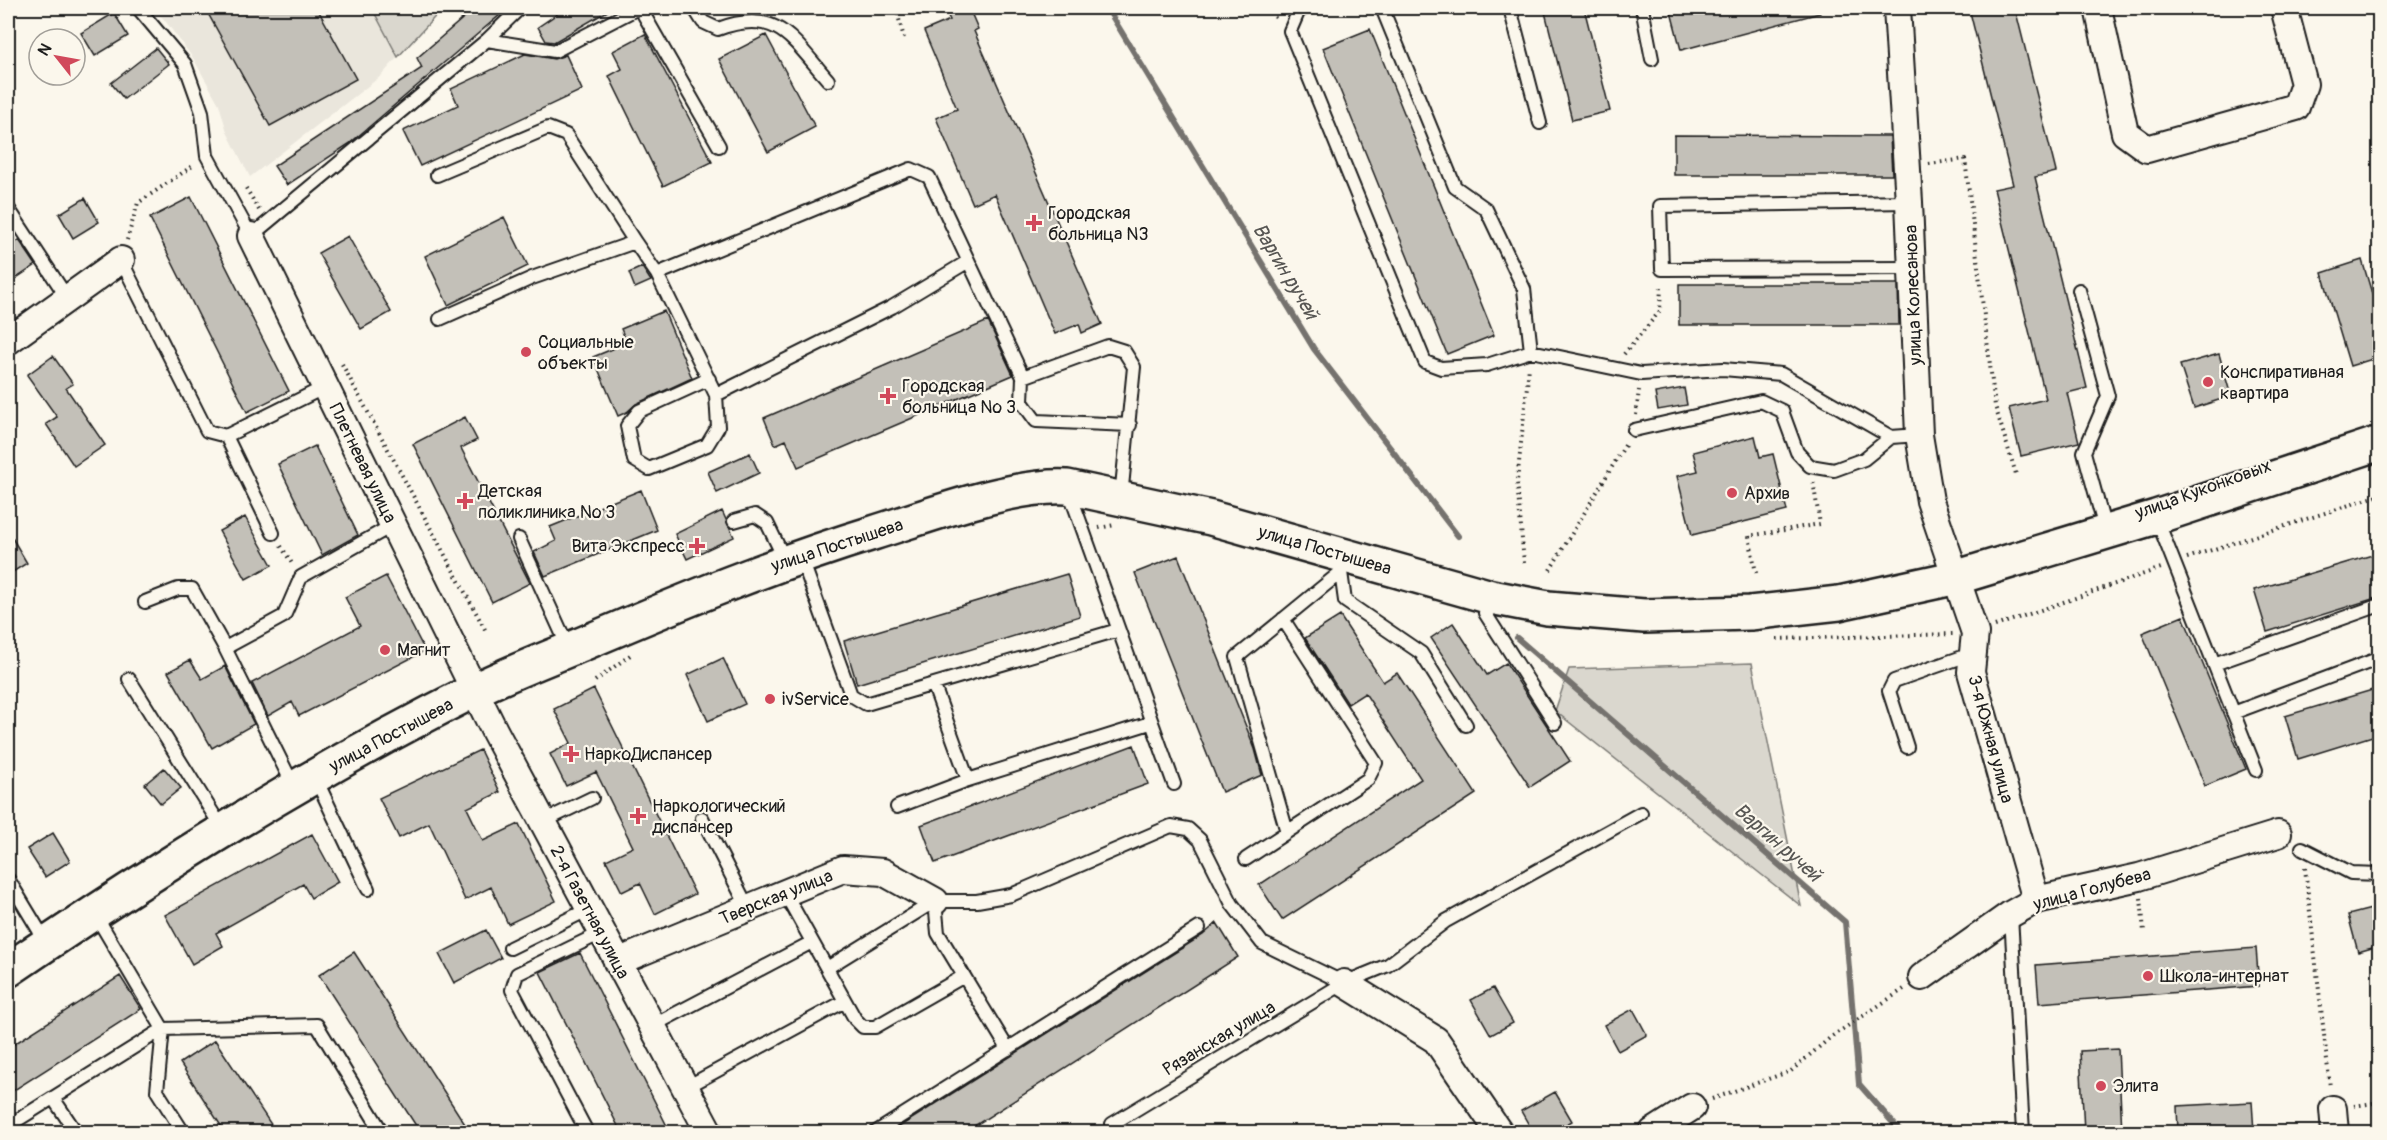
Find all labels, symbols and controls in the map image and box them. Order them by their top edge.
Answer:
north arrow [27,27,87,87]
text: N [34,40,56,60]
place label: Городская больница N3 [1048,202,1149,246]
marker: Городская больница N3 [1025,214,1043,232]
water label: Варгин ручей [1247,219,1325,325]
street label: улица Колесанова [1900,224,1927,367]
place label: Социальные объекты [538,331,634,375]
marker: Социальные объекты [519,345,533,359]
place label: Конспиративная квартира [2220,361,2344,405]
place label: Городская больница № 3 [902,375,1016,419]
marker: Конспиративная квартира [2201,375,2215,389]
marker: Городская больница № 3 [879,387,897,405]
street label: Плетневая улица [324,400,401,527]
street label: улица Куконковых [2131,454,2274,525]
place label: Детская поликлиника № 3 [477,480,615,524]
place label: Архив [1744,482,1790,505]
marker: Архив [1725,486,1739,500]
marker: Детская поликлиника № 3 [456,492,474,510]
street label: улица Постышева [767,513,906,578]
street label: улица Постышева [1255,520,1394,580]
place label: Вита Экспресс [571,535,685,558]
marker: Вита Экспресс [690,539,704,553]
place label: Магнит [397,639,450,662]
marker: Магнит [378,643,392,657]
street label: 3-я Южная улица [1962,673,2019,806]
place label: ivService [782,688,849,711]
marker: ivService [763,692,777,706]
street label: улица Постышева [324,693,457,778]
place label: НаркоДиспансер [584,743,712,766]
marker: НаркоДиспансер [562,745,580,763]
place label: Наркологический диспансер [652,795,786,839]
water label: Варгин ручей [1729,798,1828,888]
marker: Наркологический диспансер [629,807,647,825]
street label: 2-я Газетная улица [545,841,635,983]
street label: улица Голубева [2030,863,2153,916]
street label: Тверская улица [716,864,836,931]
place label: Школа-интернат [2160,965,2289,988]
marker: Школа-интернат [2141,969,2155,983]
street label: Рязанская улица [1159,996,1280,1081]
place label: Элита [2113,1075,2159,1098]
marker: Элита [2094,1079,2108,1093]

